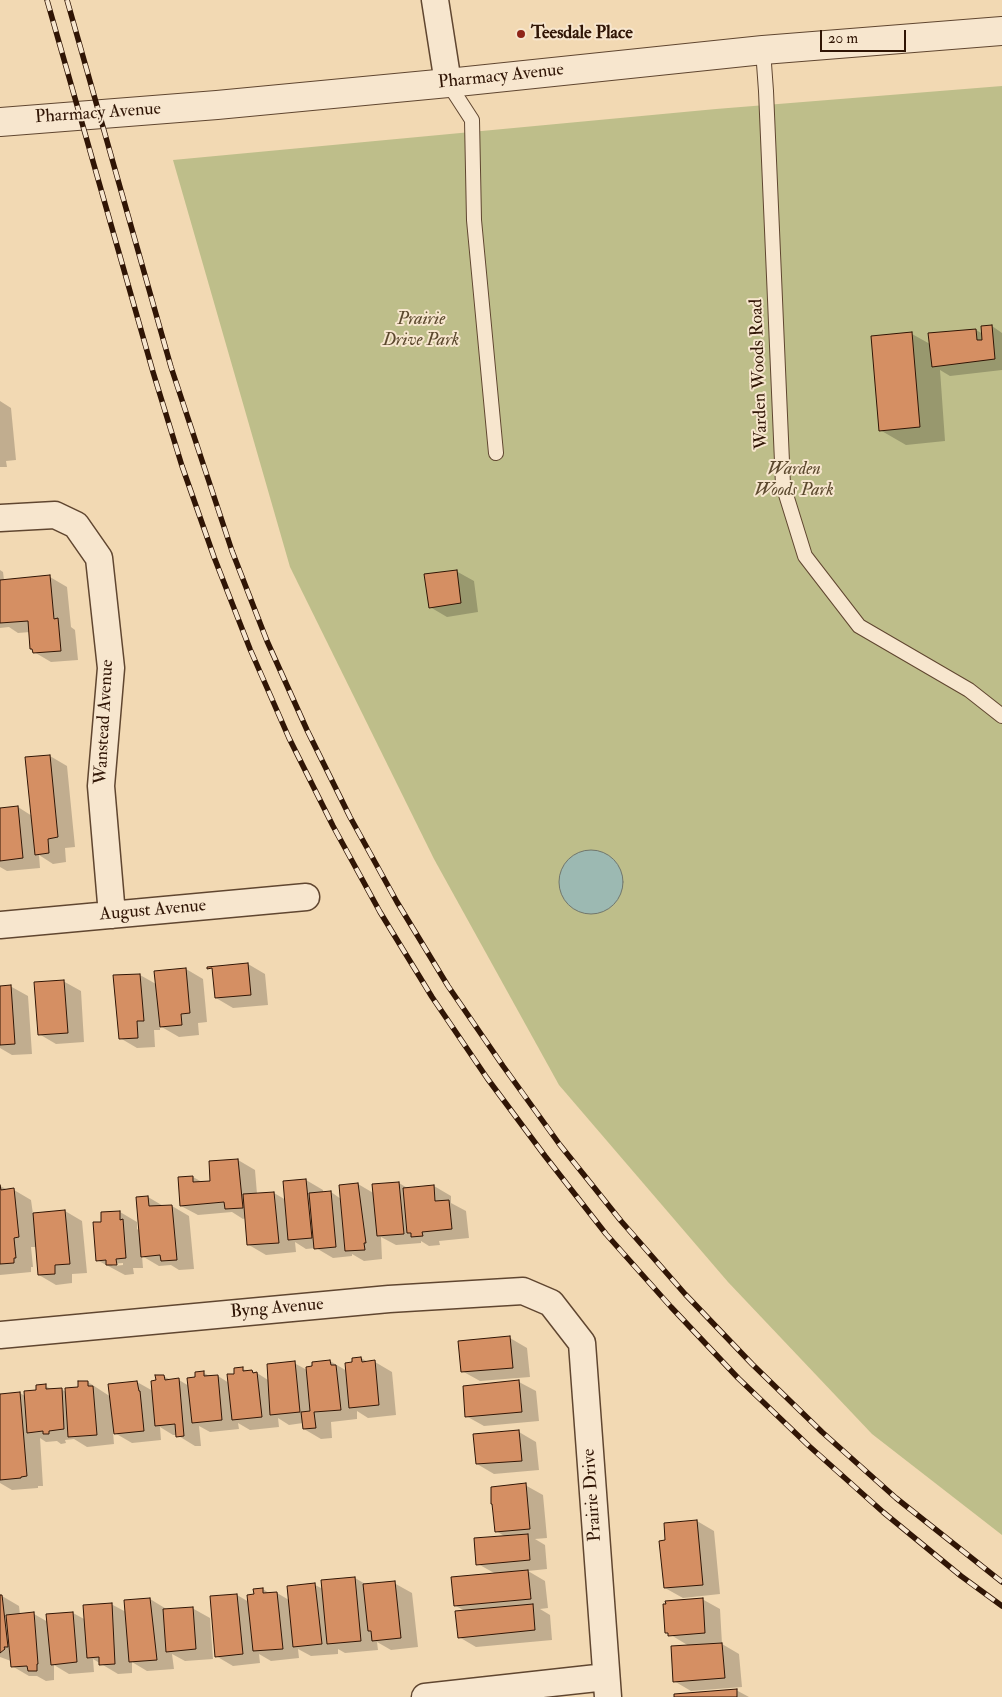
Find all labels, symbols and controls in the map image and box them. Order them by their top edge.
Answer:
scale bar [822,20,908,52]
place label: Teesdale Place [531,23,633,45]
marker: Teesdale Place [515,28,527,40]
text: 20 m [828,29,858,48]
street label: Pharmacy Avenue [437,60,565,94]
street label: Pharmacy Avenue [34,99,162,129]
street label: Warden Woods Road [747,298,773,450]
park label: Prairie Drive Park [383,309,459,352]
park label: Warden Woods Park [754,459,834,502]
street label: Wanstead Avenue [91,659,119,785]
street label: August Avenue [99,896,207,926]
street label: Byng Avenue [229,1294,325,1324]
street label: Prairie Drive [579,1448,607,1542]

